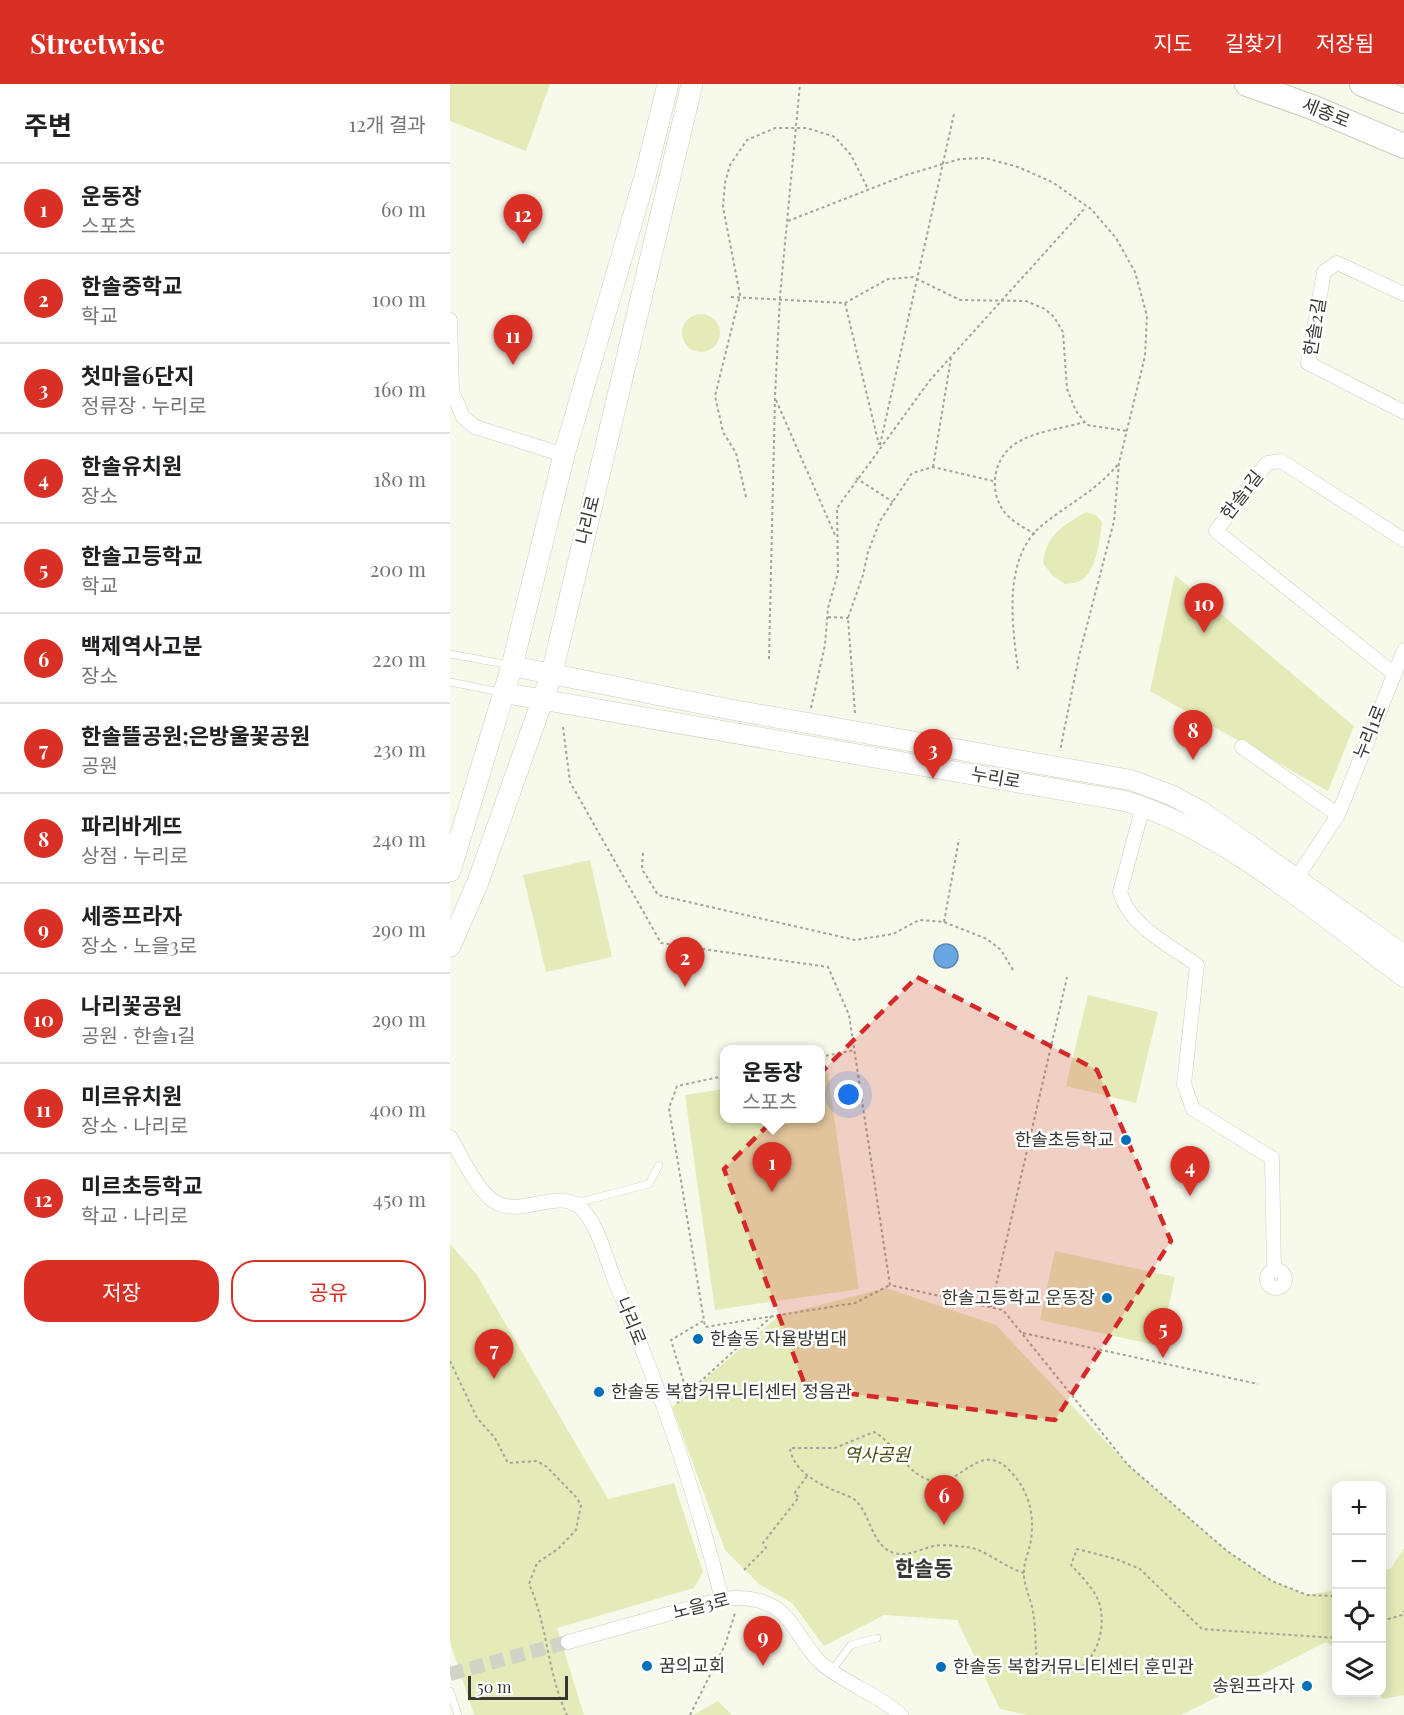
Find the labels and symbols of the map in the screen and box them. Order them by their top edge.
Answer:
street label: 세종로 [1299,92,1354,133]
pin: 12 [504,194,542,244]
street label: 한솔2길 [1298,296,1330,358]
pin: 11 [494,316,532,365]
street label: 한솔1길 [1214,465,1268,524]
street label: 나리로 [569,493,605,547]
pin: 10 [1184,584,1224,633]
street label: 누리1로 [1347,701,1391,762]
pin: 8 [1174,710,1212,760]
pin: 3 [914,730,952,779]
street label: 누리로 [970,761,1023,793]
pin: 2 [666,938,704,987]
your location [834,1080,863,1109]
place label: 한솔초등학교 [1015,1127,1114,1151]
marker: 한솔초등학교 [1119,1133,1133,1147]
pin: 1 [752,1142,792,1192]
pin: 4 [1170,1146,1210,1196]
place label: 한솔고등학교 운동장 [941,1285,1095,1309]
marker: 한솔고등학교 운동장 [1100,1291,1114,1305]
street label: 나리로 [611,1293,652,1348]
pin: 5 [1144,1308,1182,1358]
place label: 한솔동 자율방범대 [710,1326,847,1350]
pin: 7 [474,1330,513,1379]
marker: 한솔동 자율방범대 [691,1332,705,1346]
place label: 한솔동 복합커뮤니티센터 정음관 [611,1379,852,1403]
marker: 한솔동 복합커뮤니티센터 정음관 [592,1385,606,1399]
park label: 역사공원 [844,1442,912,1466]
pin: 6 [924,1476,964,1525]
district label: 한솔동 [895,1553,953,1581]
street label: 노을3로 [670,1586,732,1624]
pin: 9 [744,1616,782,1666]
place label: 꿈의교회 [659,1653,725,1677]
place label: 한솔동 복합커뮤니티센터 훈민관 [953,1654,1194,1678]
marker: 꿈의교회 [640,1659,654,1673]
marker: 한솔동 복합커뮤니티센터 훈민관 [934,1660,948,1674]
scale bar [468,1673,568,1700]
place label: 송원프라자 [1212,1673,1295,1697]
marker: 송원프라자 [1300,1679,1314,1693]

